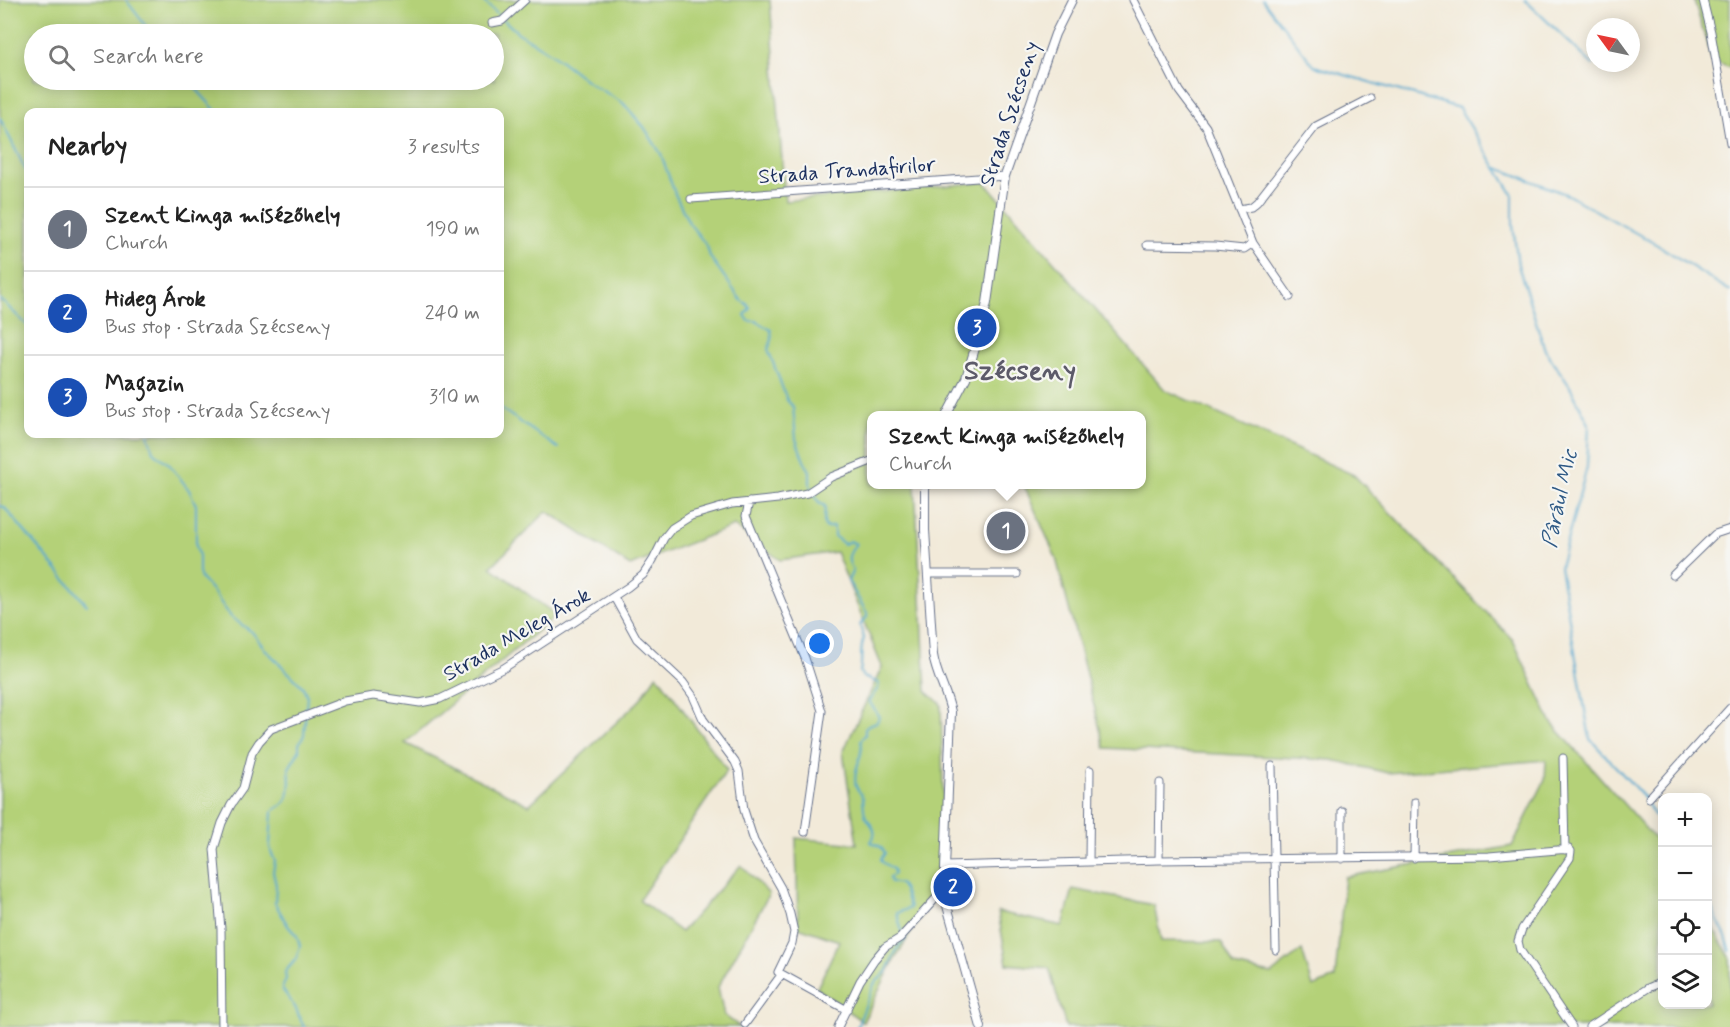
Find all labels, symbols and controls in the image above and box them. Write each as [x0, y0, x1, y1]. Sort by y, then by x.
north arrow [1586, 18, 1640, 72]
search box [24, 24, 504, 90]
street label: Strada Szécseny [973, 38, 1047, 190]
icon: search [45, 41, 78, 74]
text: Search here [93, 43, 204, 71]
text: Nearby [48, 130, 127, 164]
text: 3 results [408, 134, 480, 161]
street label: Strada Trandafirilor [757, 151, 937, 191]
text: Szent Kinga misézőhely [105, 202, 340, 230]
text: 1 [63, 216, 72, 243]
text: 190 m [426, 216, 480, 243]
text: Church [105, 230, 168, 257]
text: Hideg Árok [105, 286, 206, 314]
text: 2 [63, 300, 72, 327]
text: 240 m [425, 300, 480, 327]
pin: 3 [958, 306, 996, 350]
text: Bus stop · Strada Szécseny [105, 314, 330, 341]
district label: Szécseny [964, 354, 1076, 389]
text: Magazin [105, 370, 184, 398]
text: 3 [63, 384, 72, 411]
text: 310 m [429, 384, 480, 411]
text: Bus stop · Strada Szécseny [105, 398, 330, 425]
popup [867, 411, 1146, 489]
text: Szent Kinga misézőhely [889, 423, 1124, 451]
water label: Pârâul Mic [1536, 445, 1585, 550]
text: Church [889, 451, 952, 478]
pin: 1 [986, 508, 1026, 554]
street label: Strada Meleg Árok [438, 581, 596, 689]
your location [805, 629, 834, 658]
map controls [1658, 793, 1712, 1009]
button: + [1658, 793, 1712, 847]
button: − [1658, 847, 1712, 901]
pin: 2 [934, 864, 972, 910]
button: locate [1658, 901, 1712, 955]
button: layers [1658, 955, 1712, 1009]

